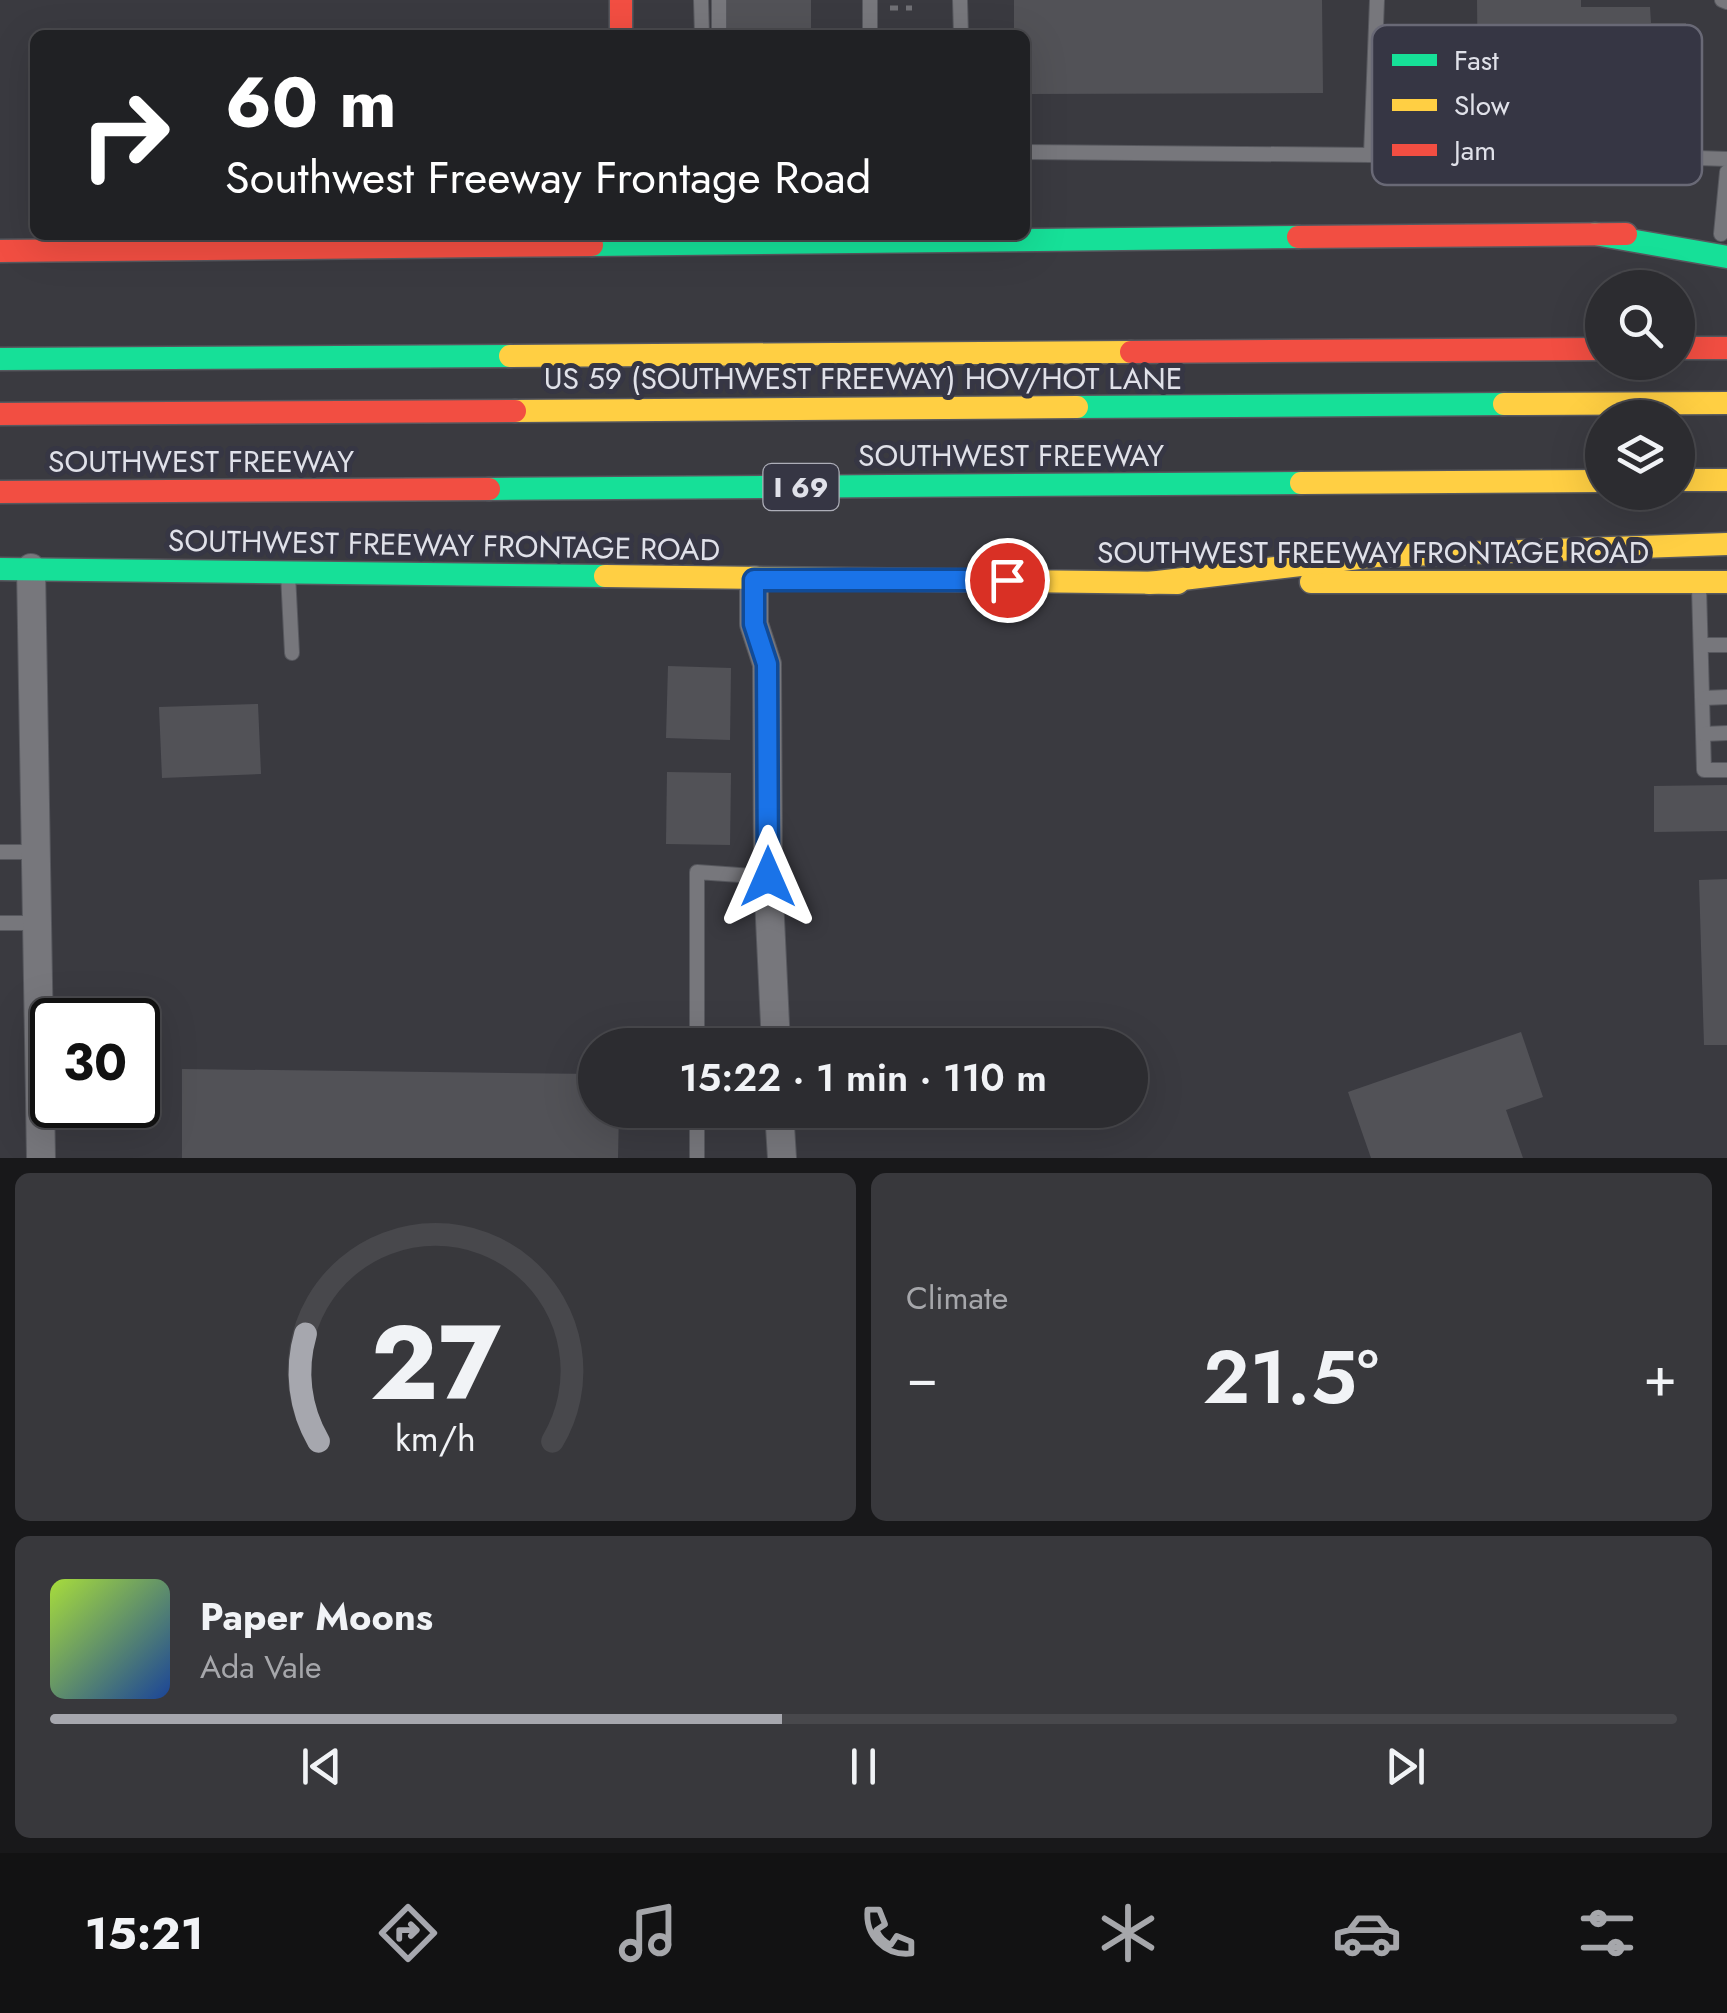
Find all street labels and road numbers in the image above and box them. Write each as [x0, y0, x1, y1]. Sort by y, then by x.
street label: US 59 (SOUTHWEST FREEWAY) HOV/HOT LANE [544, 357, 1182, 400]
street label: SOUTHWEST FREEWAY [858, 434, 1164, 477]
street label: SOUTHWEST FREEWAY [48, 440, 354, 483]
road number: I 69 [764, 464, 838, 510]
street label: SOUTHWEST FREEWAY FRONTAGE ROAD [168, 519, 720, 571]
street label: SOUTHWEST FREEWAY FRONTAGE ROAD [1097, 531, 1649, 574]

